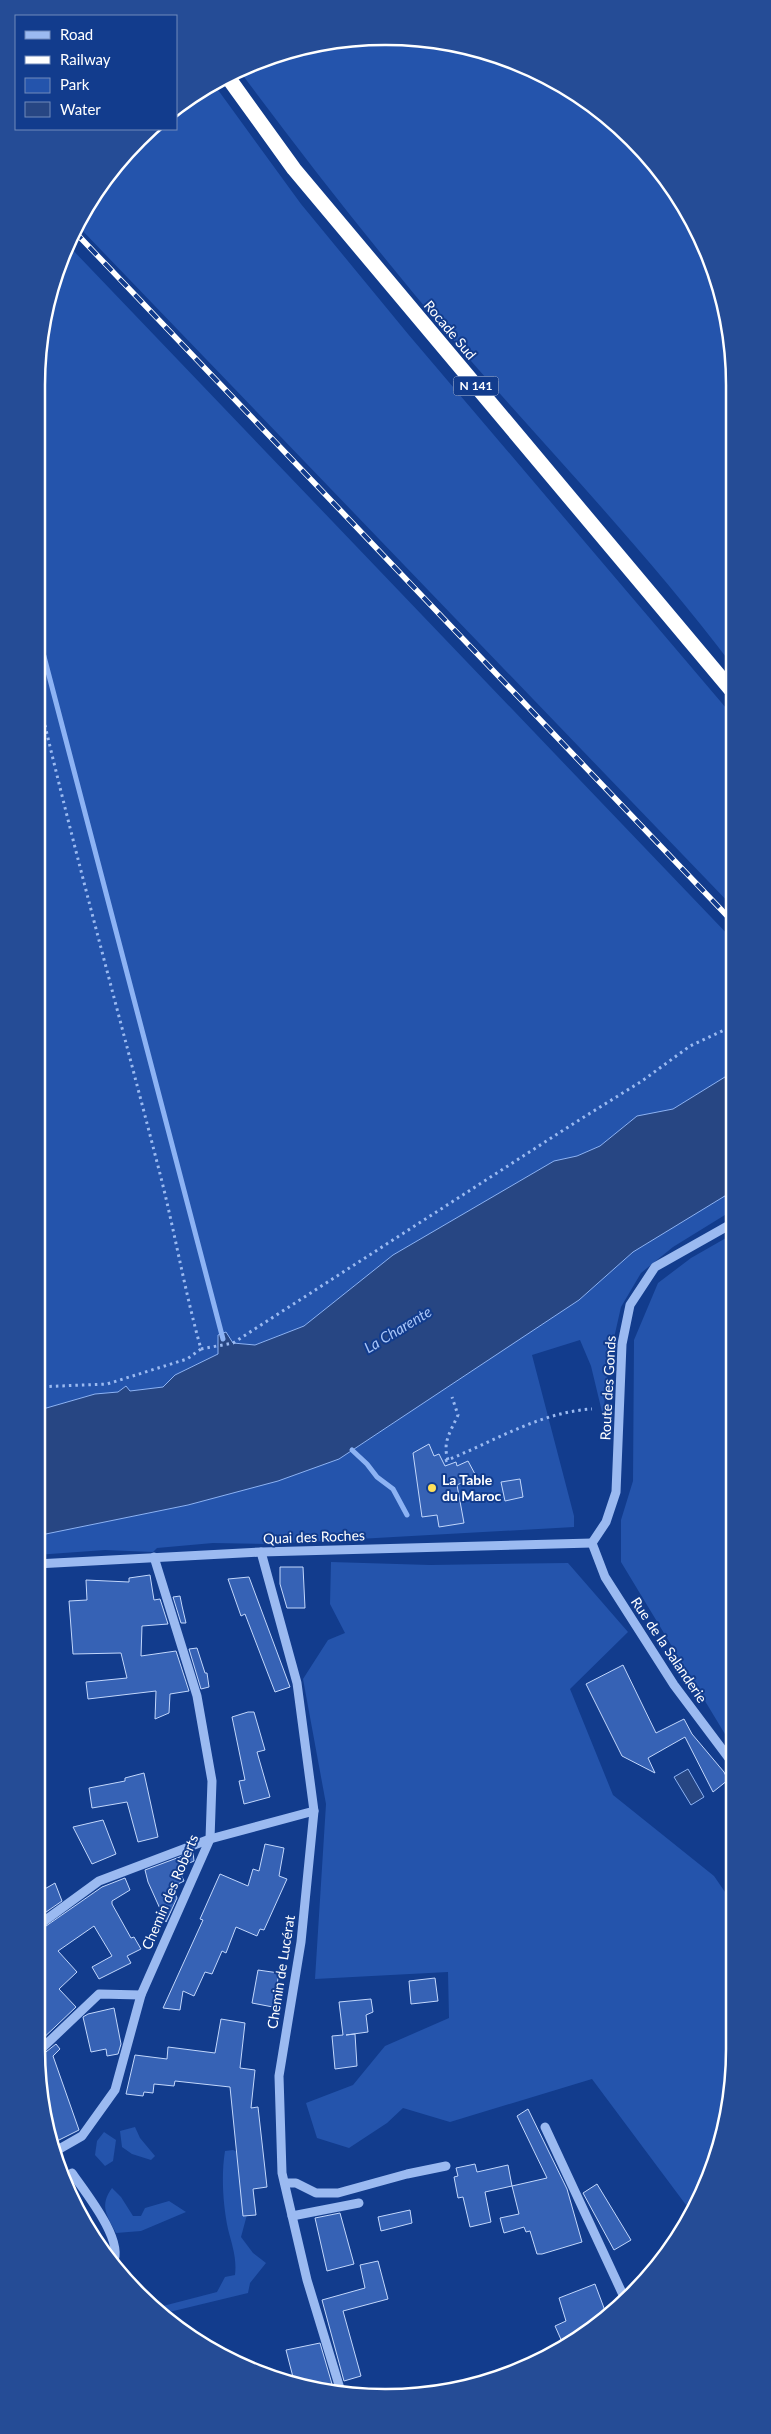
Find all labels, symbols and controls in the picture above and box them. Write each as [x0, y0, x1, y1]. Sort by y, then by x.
legend [15, 15, 178, 130]
text: Road [60, 25, 93, 43]
text: Railway [60, 50, 111, 68]
text: Park [60, 75, 90, 93]
text: Water [60, 100, 101, 118]
street label: Rocade Sud [421, 297, 480, 363]
road number: N 141 [454, 376, 498, 396]
water label: La Charente [361, 1302, 434, 1356]
street label: Route des Gonds [596, 1335, 619, 1441]
place label: La Table du Maroc [442, 1471, 501, 1504]
marker: La Table du Maroc [426, 1482, 438, 1494]
street label: Quai des Roches [263, 1526, 365, 1547]
street label: Rue de la Salanderie [628, 1594, 711, 1706]
street label: Chemin des Roberts [138, 1832, 201, 1952]
street label: Chemin de Lucérat [263, 1914, 298, 2030]

